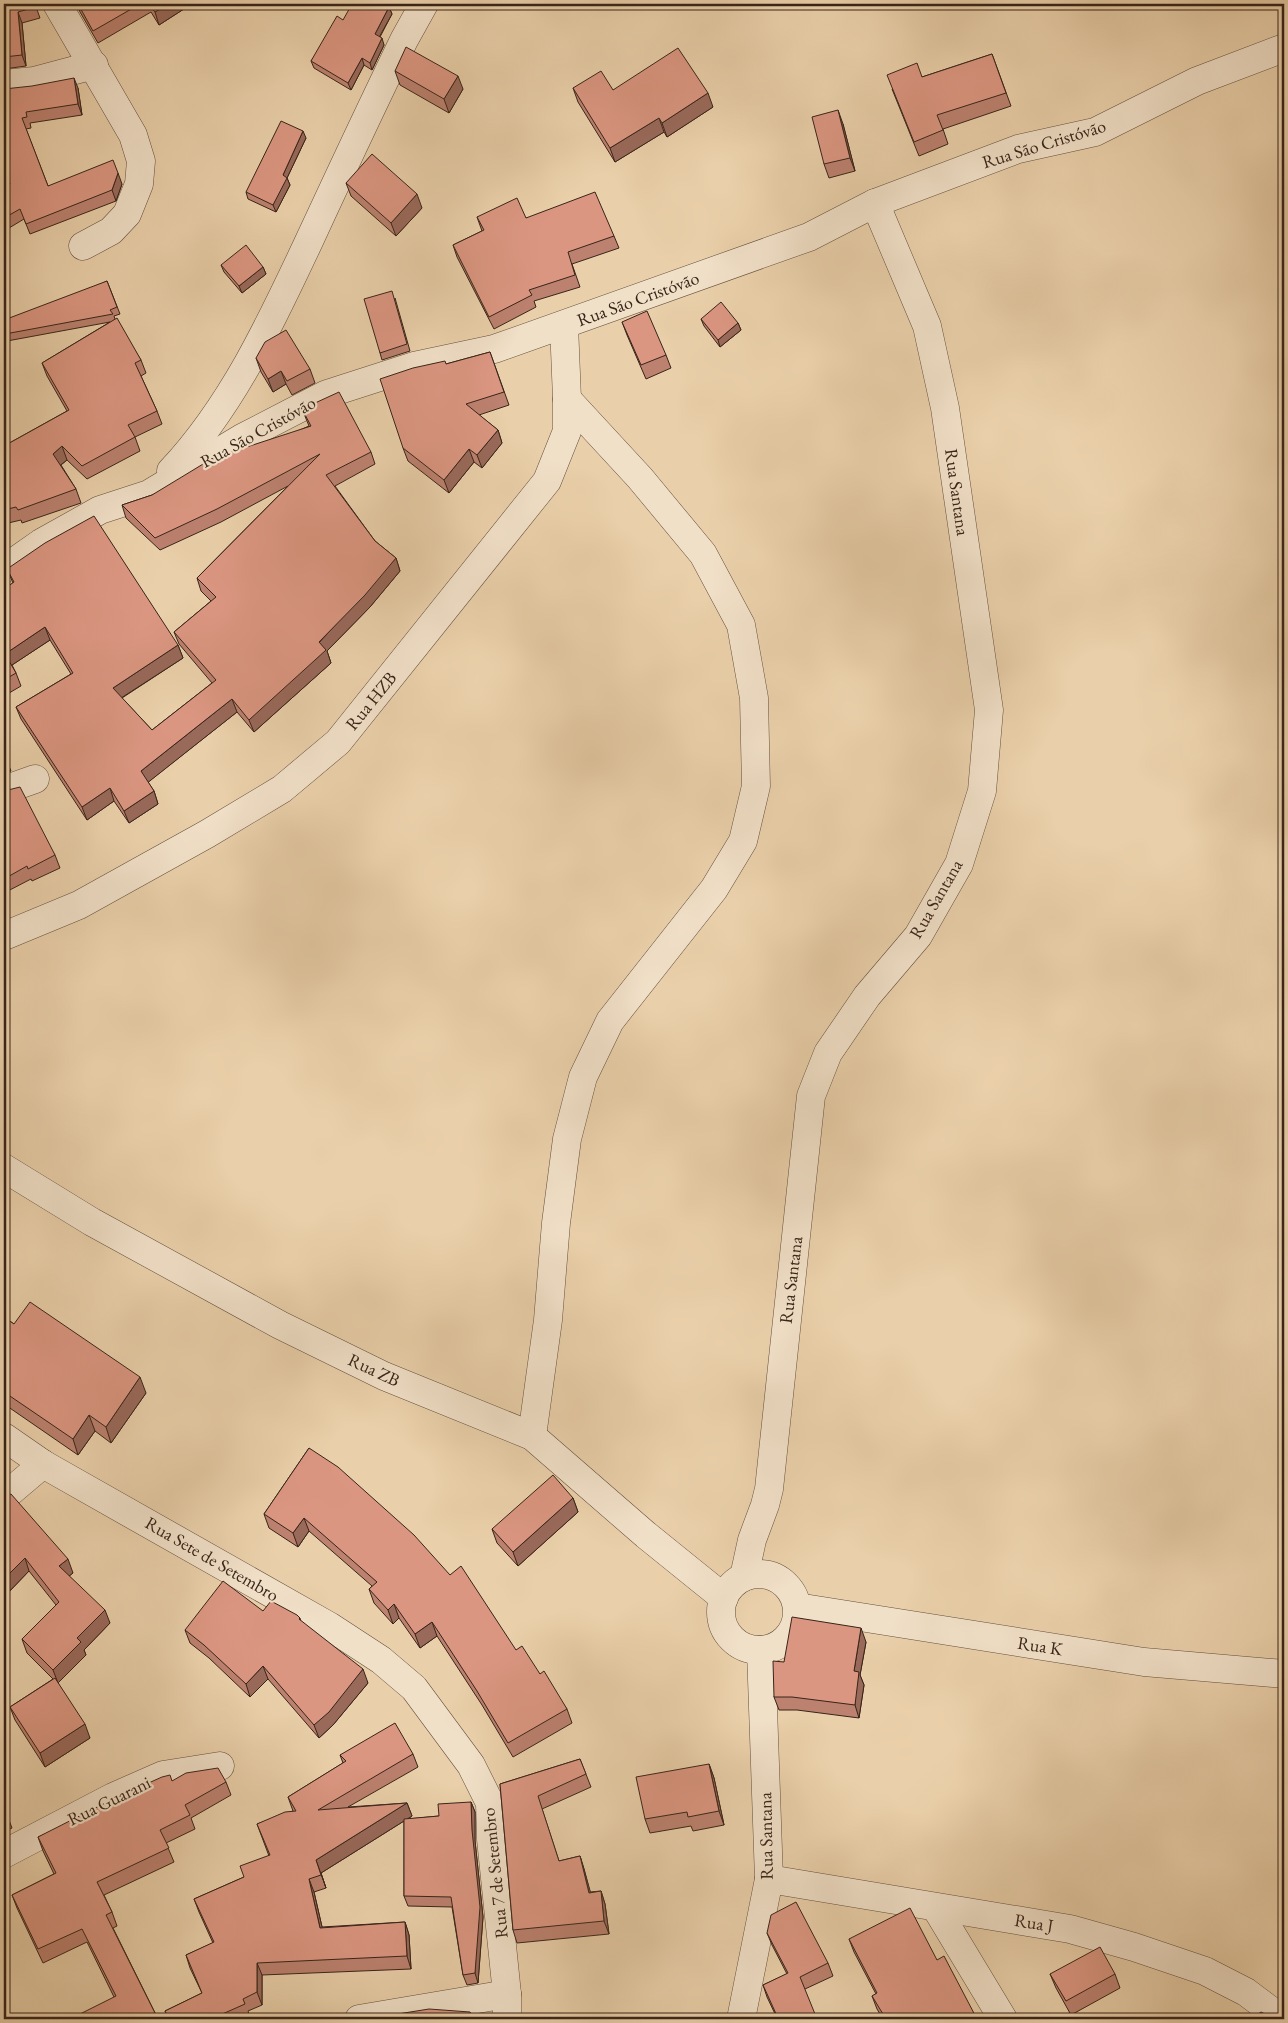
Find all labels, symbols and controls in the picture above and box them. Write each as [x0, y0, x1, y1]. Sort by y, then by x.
street label: Rua São Cristóvão [979, 114, 1109, 173]
street label: Rua São Cristóvão [574, 266, 702, 331]
street label: Rua São Cristóvão [196, 390, 319, 473]
street label: Rua Santana [940, 447, 975, 538]
street label: Rua HZB [340, 667, 401, 735]
street label: Rua Santana [904, 854, 968, 942]
street label: Rua Santana [774, 1234, 807, 1325]
street label: Rua ZB [345, 1348, 404, 1391]
street label: Rua Sete de Setembro [141, 1511, 283, 1606]
street label: Rua K [1016, 1631, 1065, 1661]
street label: Rua Guarani [63, 1770, 155, 1831]
street label: Rua Santana [753, 1791, 778, 1880]
street label: Rua 7 de Setembro [476, 1806, 513, 1940]
street label: Rua J [1013, 1908, 1055, 1937]

